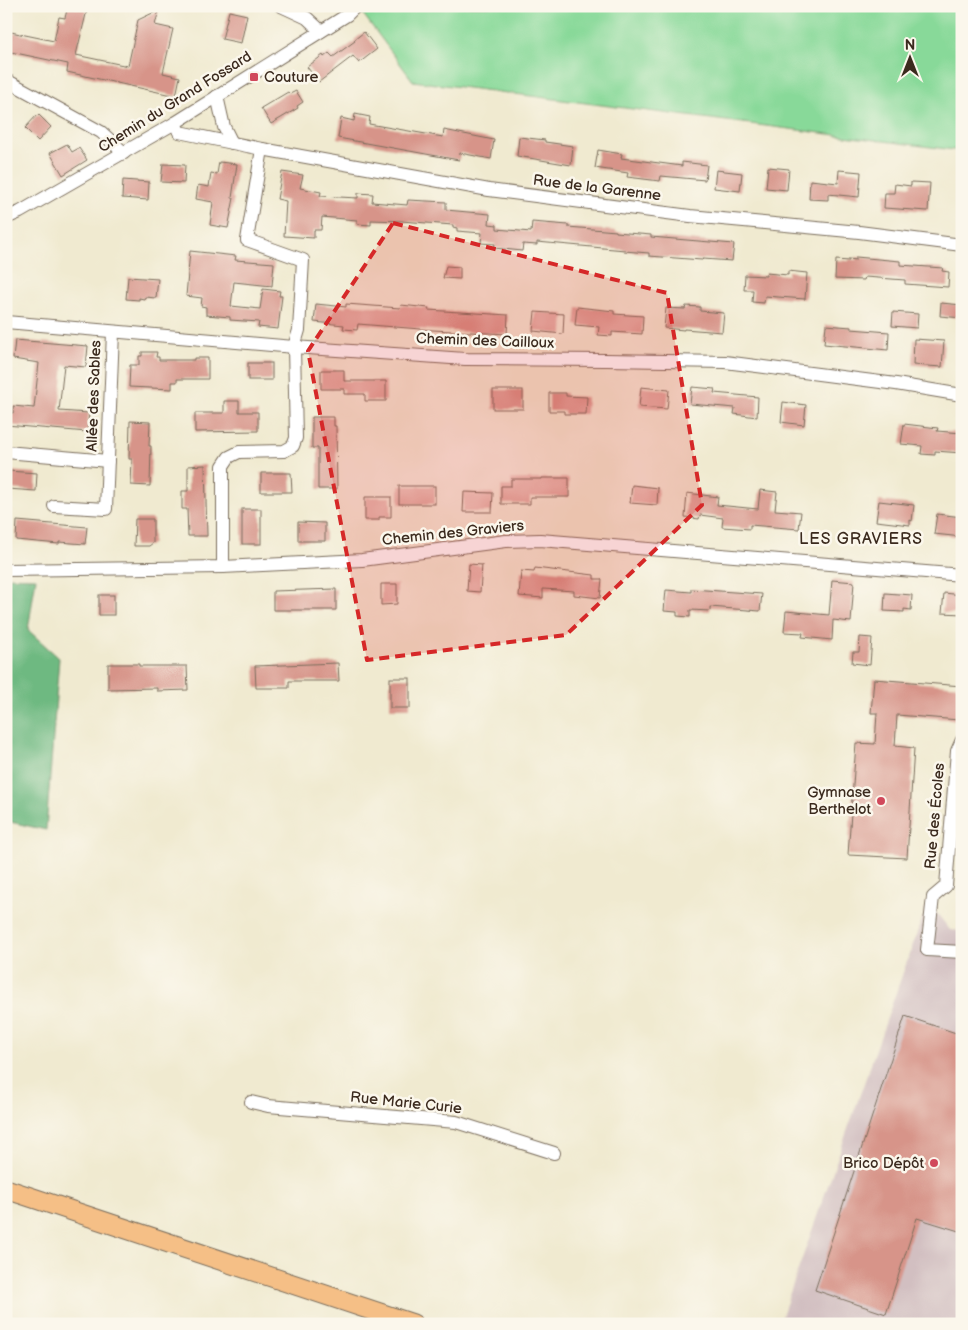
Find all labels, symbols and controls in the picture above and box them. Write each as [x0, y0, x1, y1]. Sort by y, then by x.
north arrow [886, 32, 936, 82]
text: N [905, 37, 915, 54]
street label: Chemin du Grand Fossard [95, 47, 255, 157]
place label: Couture [264, 68, 318, 87]
marker: Couture [248, 71, 260, 83]
street label: Rue de la Garenne [532, 171, 662, 205]
street label: Chemin des Cailloux [416, 329, 554, 353]
street label: Allée des Sables [83, 339, 105, 452]
street label: Chemin des Graviers [381, 516, 525, 550]
district label: LES GRAVIERS [799, 530, 923, 549]
street label: Rue des Écoles [921, 762, 949, 870]
place label: Gymnase Berthelot [807, 783, 871, 819]
marker: Gymnase Berthelot [875, 795, 887, 807]
street label: Rue Marie Curie [349, 1088, 463, 1118]
place label: Brico Dépôt [843, 1154, 924, 1173]
marker: Brico Dépôt [928, 1157, 940, 1169]

